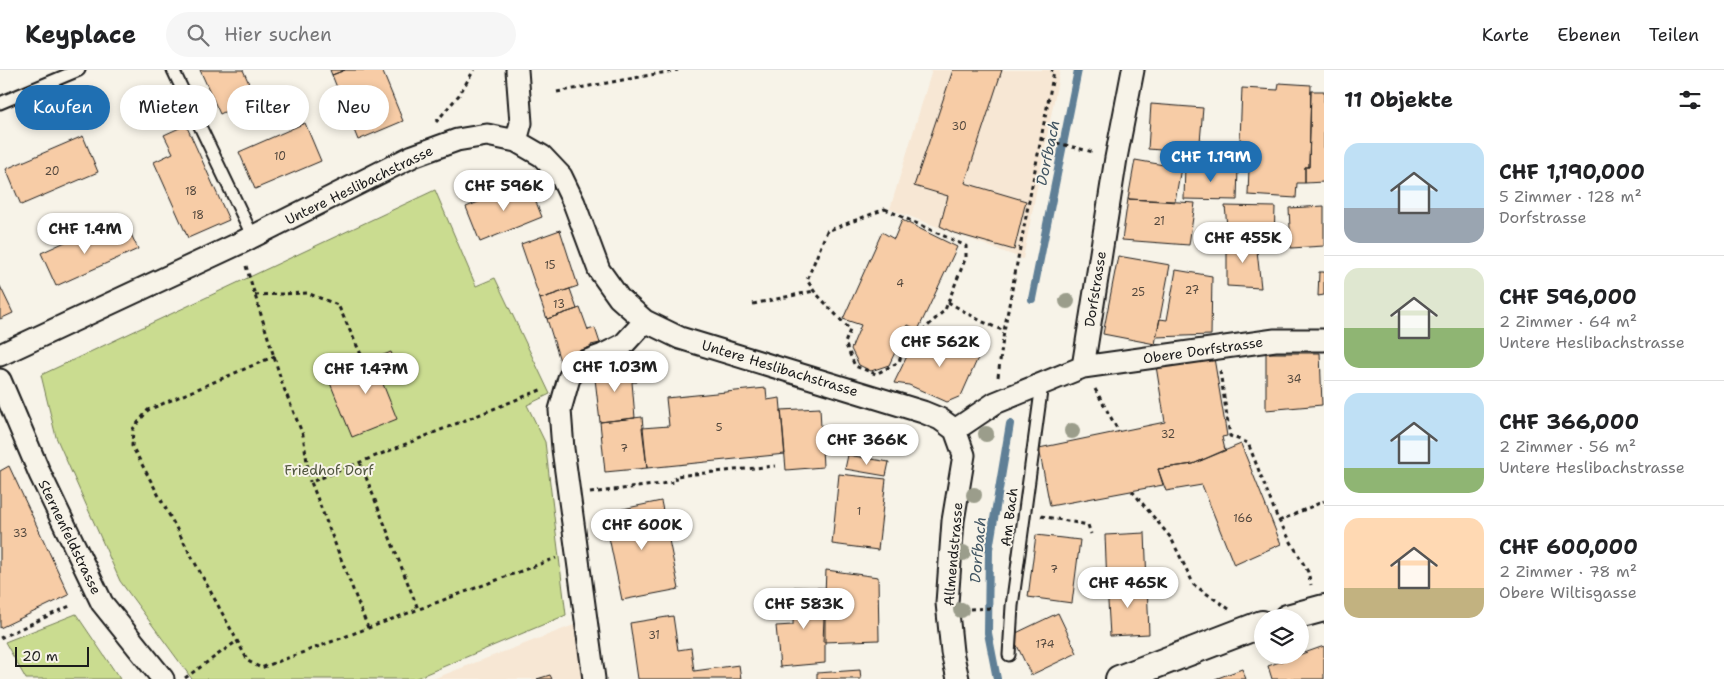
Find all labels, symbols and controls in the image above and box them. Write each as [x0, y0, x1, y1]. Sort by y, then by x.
search box [166, 12, 516, 57]
text: Keyplace [25, 19, 136, 51]
icon: search [184, 21, 212, 49]
text: Hier suchen [224, 22, 332, 47]
text: Karte [1482, 23, 1529, 47]
text: Ebenen [1557, 23, 1621, 47]
text: Teilen [1649, 23, 1699, 47]
chip: Kaufen [15, 85, 110, 130]
chip: Mieten [120, 85, 217, 130]
chip: Filter [227, 85, 309, 130]
chip: Neu [319, 85, 389, 130]
text: 11 Objekte [1344, 86, 1453, 114]
icon: filters [1676, 86, 1704, 114]
house number: 30 [951, 119, 967, 134]
water label: Dorfbach [1031, 119, 1065, 187]
pin: CHF 1.19M [1154, 140, 1268, 183]
street label: Untere Heslibachstrasse [282, 141, 436, 229]
text: CHF 1.19M [1171, 146, 1251, 167]
house number: 10 [274, 149, 286, 164]
text: CHF 1,190,000 [1499, 158, 1645, 186]
icon: home [1384, 163, 1444, 223]
house number: 20 [44, 164, 60, 179]
pin: CHF 596K [452, 170, 556, 212]
text: CHF 596K [465, 175, 543, 196]
house number: 18 [185, 184, 197, 199]
text: 5 Zimmer · 128 m² [1499, 186, 1642, 207]
text: Dorfstrasse [1499, 207, 1587, 228]
house number: 18 [192, 208, 204, 223]
pin: CHF 1.4M [33, 212, 137, 255]
house number: 21 [1153, 214, 1165, 229]
text: CHF 1.4M [48, 218, 122, 239]
pin: CHF 455K [1191, 222, 1295, 264]
text: CHF 455K [1204, 227, 1282, 248]
street label: Dorfstrasse [1080, 250, 1110, 328]
house number: 15 [544, 258, 556, 273]
house number: 4 [896, 276, 904, 291]
house number: 27 [1185, 283, 1200, 298]
text: CHF 596,000 [1499, 283, 1637, 311]
house number: 25 [1131, 285, 1145, 300]
icon: home [1384, 288, 1444, 348]
house number: 13 [553, 297, 565, 312]
text: 2 Zimmer · 64 m² [1499, 311, 1637, 332]
pin: CHF 562K [888, 326, 992, 368]
text: CHF 562K [901, 331, 979, 352]
text: Untere Heslibachstrasse [1499, 332, 1685, 353]
street label: Obere Dorfstrasse [1142, 333, 1264, 367]
street label: Untere Heslibachstrasse [700, 336, 860, 400]
pin: CHF 1.03M [558, 350, 672, 393]
pin: CHF 1.47M [309, 352, 423, 395]
text: CHF 1.03M [572, 356, 658, 377]
text: CHF 1.47M [324, 358, 408, 379]
house number: 34 [1287, 372, 1302, 387]
text: CHF 366,000 [1499, 408, 1639, 436]
icon: home [1384, 413, 1444, 473]
house number: 5 [716, 420, 723, 435]
pin: CHF 366K [815, 424, 919, 466]
house number: 32 [1161, 427, 1175, 442]
text: CHF 366K [827, 429, 907, 450]
text: 2 Zimmer · 56 m² [1499, 436, 1636, 457]
house number: 7 [620, 441, 628, 456]
text: Untere Heslibachstrasse [1499, 457, 1685, 478]
park label: Friedhof Dorf [284, 461, 375, 479]
street label: Sternenfeldstrasse [34, 477, 106, 597]
street label: Am Bach [996, 487, 1022, 547]
street label: Allmendstrasse [940, 501, 967, 607]
house number: 1 [857, 504, 861, 519]
pin: CHF 600K [590, 508, 694, 551]
house number: 166 [1233, 511, 1253, 526]
text: CHF 600K [602, 514, 682, 535]
water label: Dorfbach [965, 516, 991, 584]
house number: 33 [13, 526, 27, 541]
text: CHF 600,000 [1499, 533, 1638, 561]
icon: home [1384, 538, 1444, 598]
text: 2 Zimmer · 78 m² [1499, 561, 1637, 582]
house number: 7 [1050, 562, 1058, 577]
pin: CHF 465K [1076, 566, 1180, 609]
text: CHF 465K [1089, 572, 1168, 593]
text: Obere Wiltisgasse [1499, 582, 1637, 603]
pin: CHF 583K [752, 588, 856, 630]
text: CHF 583K [765, 593, 843, 614]
map controls [1254, 609, 1309, 664]
button: layers [1254, 609, 1309, 664]
house number: 31 [648, 628, 660, 643]
house number: 174 [1036, 637, 1055, 652]
scale bar [15, 644, 89, 667]
text: 20 m [22, 647, 58, 665]

